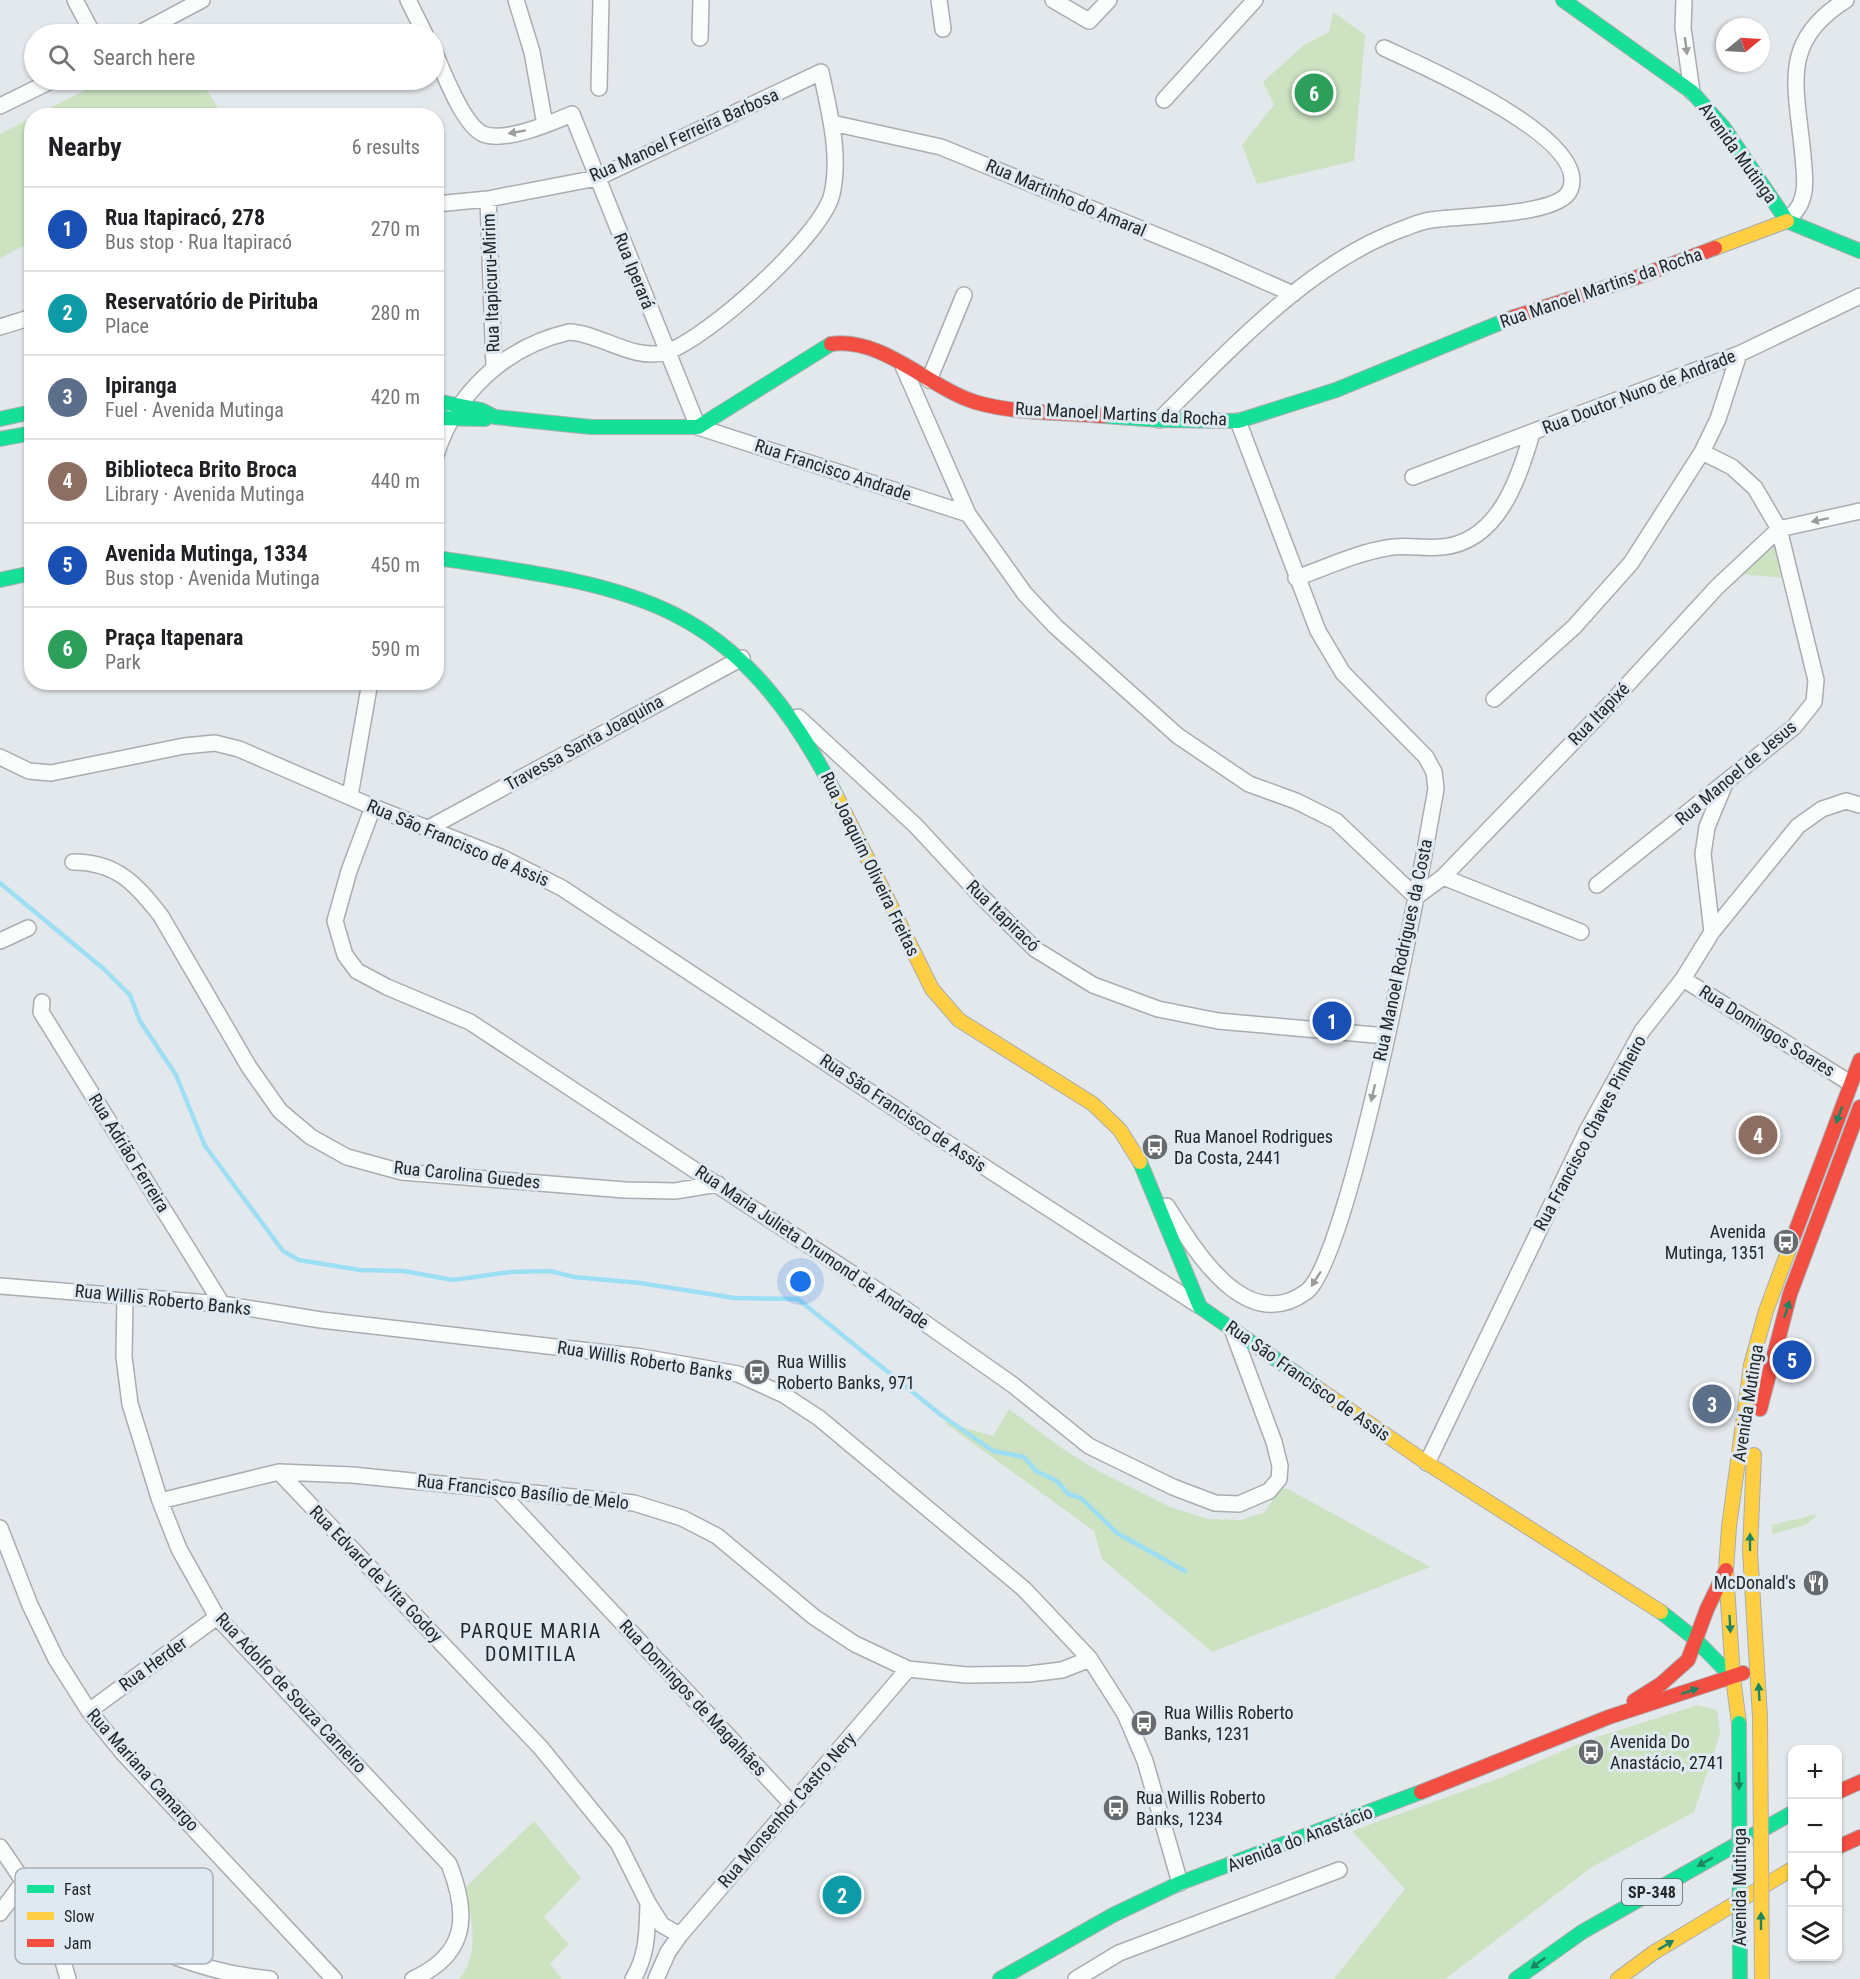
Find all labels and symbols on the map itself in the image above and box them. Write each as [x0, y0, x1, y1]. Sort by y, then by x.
north arrow [1716, 18, 1770, 72]
one-way arrow [1681, 37, 1690, 56]
pin: 6 [1294, 70, 1334, 116]
street label: Rua Manoel Ferreira Barbosa [586, 83, 781, 186]
street label: Avenida Mutinga [1695, 99, 1782, 207]
one-way arrow [507, 128, 526, 137]
street label: Rua Martinho do Amaral [983, 154, 1149, 241]
street label: Rua Itapicuru-Mirim [478, 213, 503, 353]
street label: Rua Iperará [610, 230, 659, 312]
street label: Rua Manoel Martins da Rocha [1497, 243, 1705, 332]
street label: Rua Doutor Nuno de Andrade [1539, 345, 1738, 438]
street label: Rua Manoel Martins da Rocha [1014, 397, 1228, 430]
street label: Rua Francisco Andrade [752, 434, 914, 505]
one-way arrow [1810, 516, 1829, 525]
street label: Rua Itapixé [1564, 678, 1634, 749]
street label: Travessa Santa Joaquina [501, 690, 667, 795]
street label: Rua Manoel de Jesus [1671, 716, 1800, 829]
street label: Rua Joaquim Oliveira Freitas [817, 768, 924, 959]
street label: Rua São Francisco de Assis [364, 795, 552, 890]
street label: Rua Manoel Rodrigues da Costa [1369, 837, 1436, 1063]
street label: Rua Itapiracó [962, 876, 1044, 956]
street label: Rua Domingos Soares [1696, 980, 1839, 1081]
pin: 1 [1312, 998, 1352, 1044]
street label: Rua Francisco Chaves Pinheiro [1529, 1031, 1650, 1234]
street label: Rua São Francisco de Assis [816, 1049, 990, 1176]
one-way arrow [1367, 1084, 1377, 1102]
street label: Rua Adrião Ferreira [85, 1090, 174, 1216]
one-way arrow [1833, 1106, 1843, 1124]
pin: 4 [1738, 1112, 1778, 1158]
place label: Rua Manoel Rodrigues Da Costa, 2441 [1174, 1126, 1333, 1168]
bus stop icon: Rua Manoel Rodrigues Da Costa, 2441 [1140, 1132, 1170, 1162]
street label: Rua Carolina Guedes [393, 1156, 541, 1193]
street label: Rua Maria Julieta Drumond de Andrade [691, 1160, 933, 1333]
place label: Avenida Mutinga, 1351 [1665, 1221, 1766, 1263]
bus stop icon: Avenida Mutinga, 1351 [1771, 1227, 1801, 1257]
your location [786, 1267, 815, 1296]
one-way arrow [1311, 1271, 1322, 1287]
street label: Rua Willis Roberto Banks [74, 1280, 252, 1319]
one-way arrow [1782, 1300, 1792, 1318]
street label: Rua São Francisco de Assis [1222, 1316, 1395, 1445]
street label: Rua Willis Roberto Banks [556, 1336, 734, 1385]
pin: 5 [1772, 1338, 1812, 1382]
street label: Avenida Mutinga [1728, 1343, 1767, 1463]
place label: Rua Willis Roberto Banks, 971 [777, 1351, 915, 1393]
bus stop icon: Rua Willis Roberto Banks, 971 [742, 1357, 772, 1387]
pin: 3 [1692, 1382, 1732, 1426]
street label: Rua Francisco Basílio de Melo [416, 1470, 630, 1513]
street label: Rua Edvard de Vita Godoy [306, 1501, 448, 1647]
one-way arrow [1746, 1532, 1755, 1551]
restaurant icon: McDonald's [1801, 1568, 1831, 1598]
place label: McDonald's [1714, 1572, 1796, 1593]
street label: Rua Adolfo de Souza Carneiro [212, 1608, 371, 1777]
street label: Rua Domingos de Magalhães [615, 1615, 771, 1780]
one-way arrow [1725, 1615, 1734, 1634]
district label: PARQUE MARIA DOMITILA [460, 1619, 602, 1666]
street label: Rua Herder [115, 1632, 191, 1695]
one-way arrow [1754, 1683, 1763, 1702]
one-way arrow [1681, 1686, 1699, 1696]
place label: Rua Willis Roberto Banks, 1231 [1164, 1702, 1294, 1744]
street label: Rua Mariana Camargo [83, 1704, 204, 1835]
bus stop icon: Rua Willis Roberto Banks, 1231 [1129, 1708, 1159, 1738]
street label: Rua Monsenhor Castro Nery [714, 1727, 860, 1892]
place label: Avenida Do Anastácio, 2741 [1610, 1731, 1725, 1773]
bus stop icon: Avenida Do Anastácio, 2741 [1576, 1737, 1606, 1767]
one-way arrow [1734, 1772, 1744, 1791]
place label: Rua Willis Roberto Banks, 1234 [1136, 1787, 1266, 1829]
bus stop icon: Rua Willis Roberto Banks, 1234 [1101, 1793, 1131, 1823]
street label: Avenida do Anastácio [1224, 1801, 1375, 1876]
street label: Avenida Mutinga [1729, 1828, 1750, 1946]
one-way arrow [1696, 1857, 1713, 1867]
legend [15, 1868, 213, 1964]
pin: 2 [822, 1872, 862, 1918]
road number: SP-348 [1622, 1879, 1682, 1905]
text: Fast [64, 1880, 91, 1899]
text: Slow [64, 1907, 94, 1926]
one-way arrow [1756, 1911, 1766, 1930]
text: Jam [64, 1934, 91, 1953]
one-way arrow [1658, 1940, 1675, 1950]
one-way arrow [1531, 1957, 1547, 1969]

